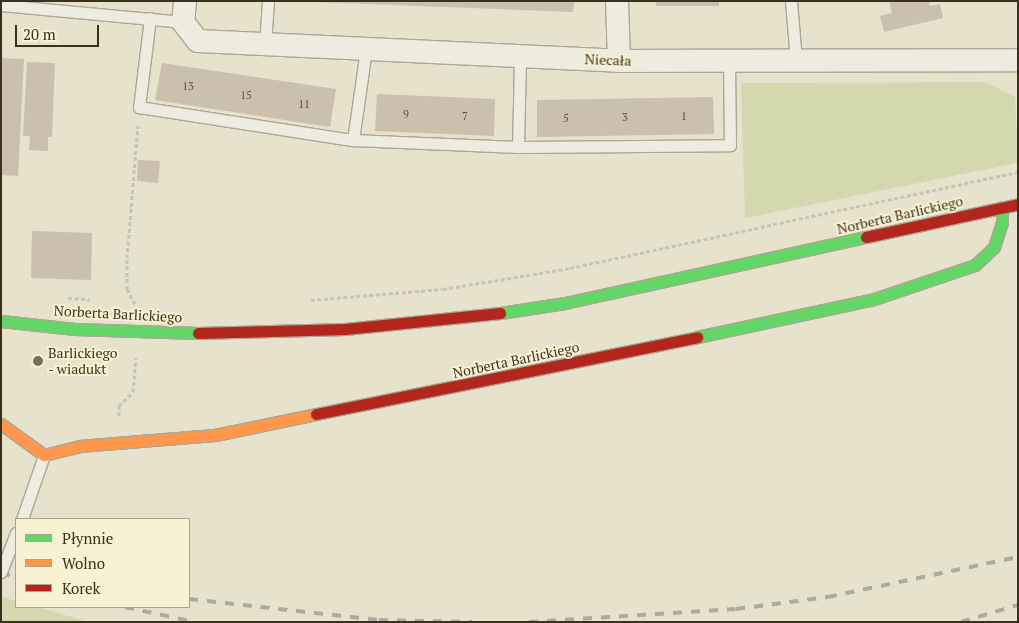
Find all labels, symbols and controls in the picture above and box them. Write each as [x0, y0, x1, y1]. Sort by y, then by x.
scale bar [18, 15, 101, 47]
text: 20 m [23, 24, 56, 44]
street label: Niecała [584, 51, 632, 69]
house number: 13 [182, 79, 194, 93]
house number: 15 [240, 88, 252, 102]
house number: 11 [298, 97, 310, 111]
house number: 9 [403, 107, 409, 121]
house number: 7 [462, 109, 468, 123]
house number: 1 [681, 109, 687, 123]
house number: 3 [622, 110, 628, 124]
house number: 5 [563, 111, 569, 125]
street label: Norberta Barlickiego [835, 192, 965, 238]
street label: Norberta Barlickiego [53, 302, 183, 326]
street label: Norberta Barlickiego [451, 338, 581, 382]
place label: Barlickiego - wiadukt [48, 345, 118, 378]
marker: Barlickiego - wiadukt [32, 355, 44, 367]
legend [15, 518, 190, 608]
text: Płynnie [62, 528, 113, 548]
text: Wolno [62, 553, 105, 573]
text: Korek [62, 578, 100, 598]

